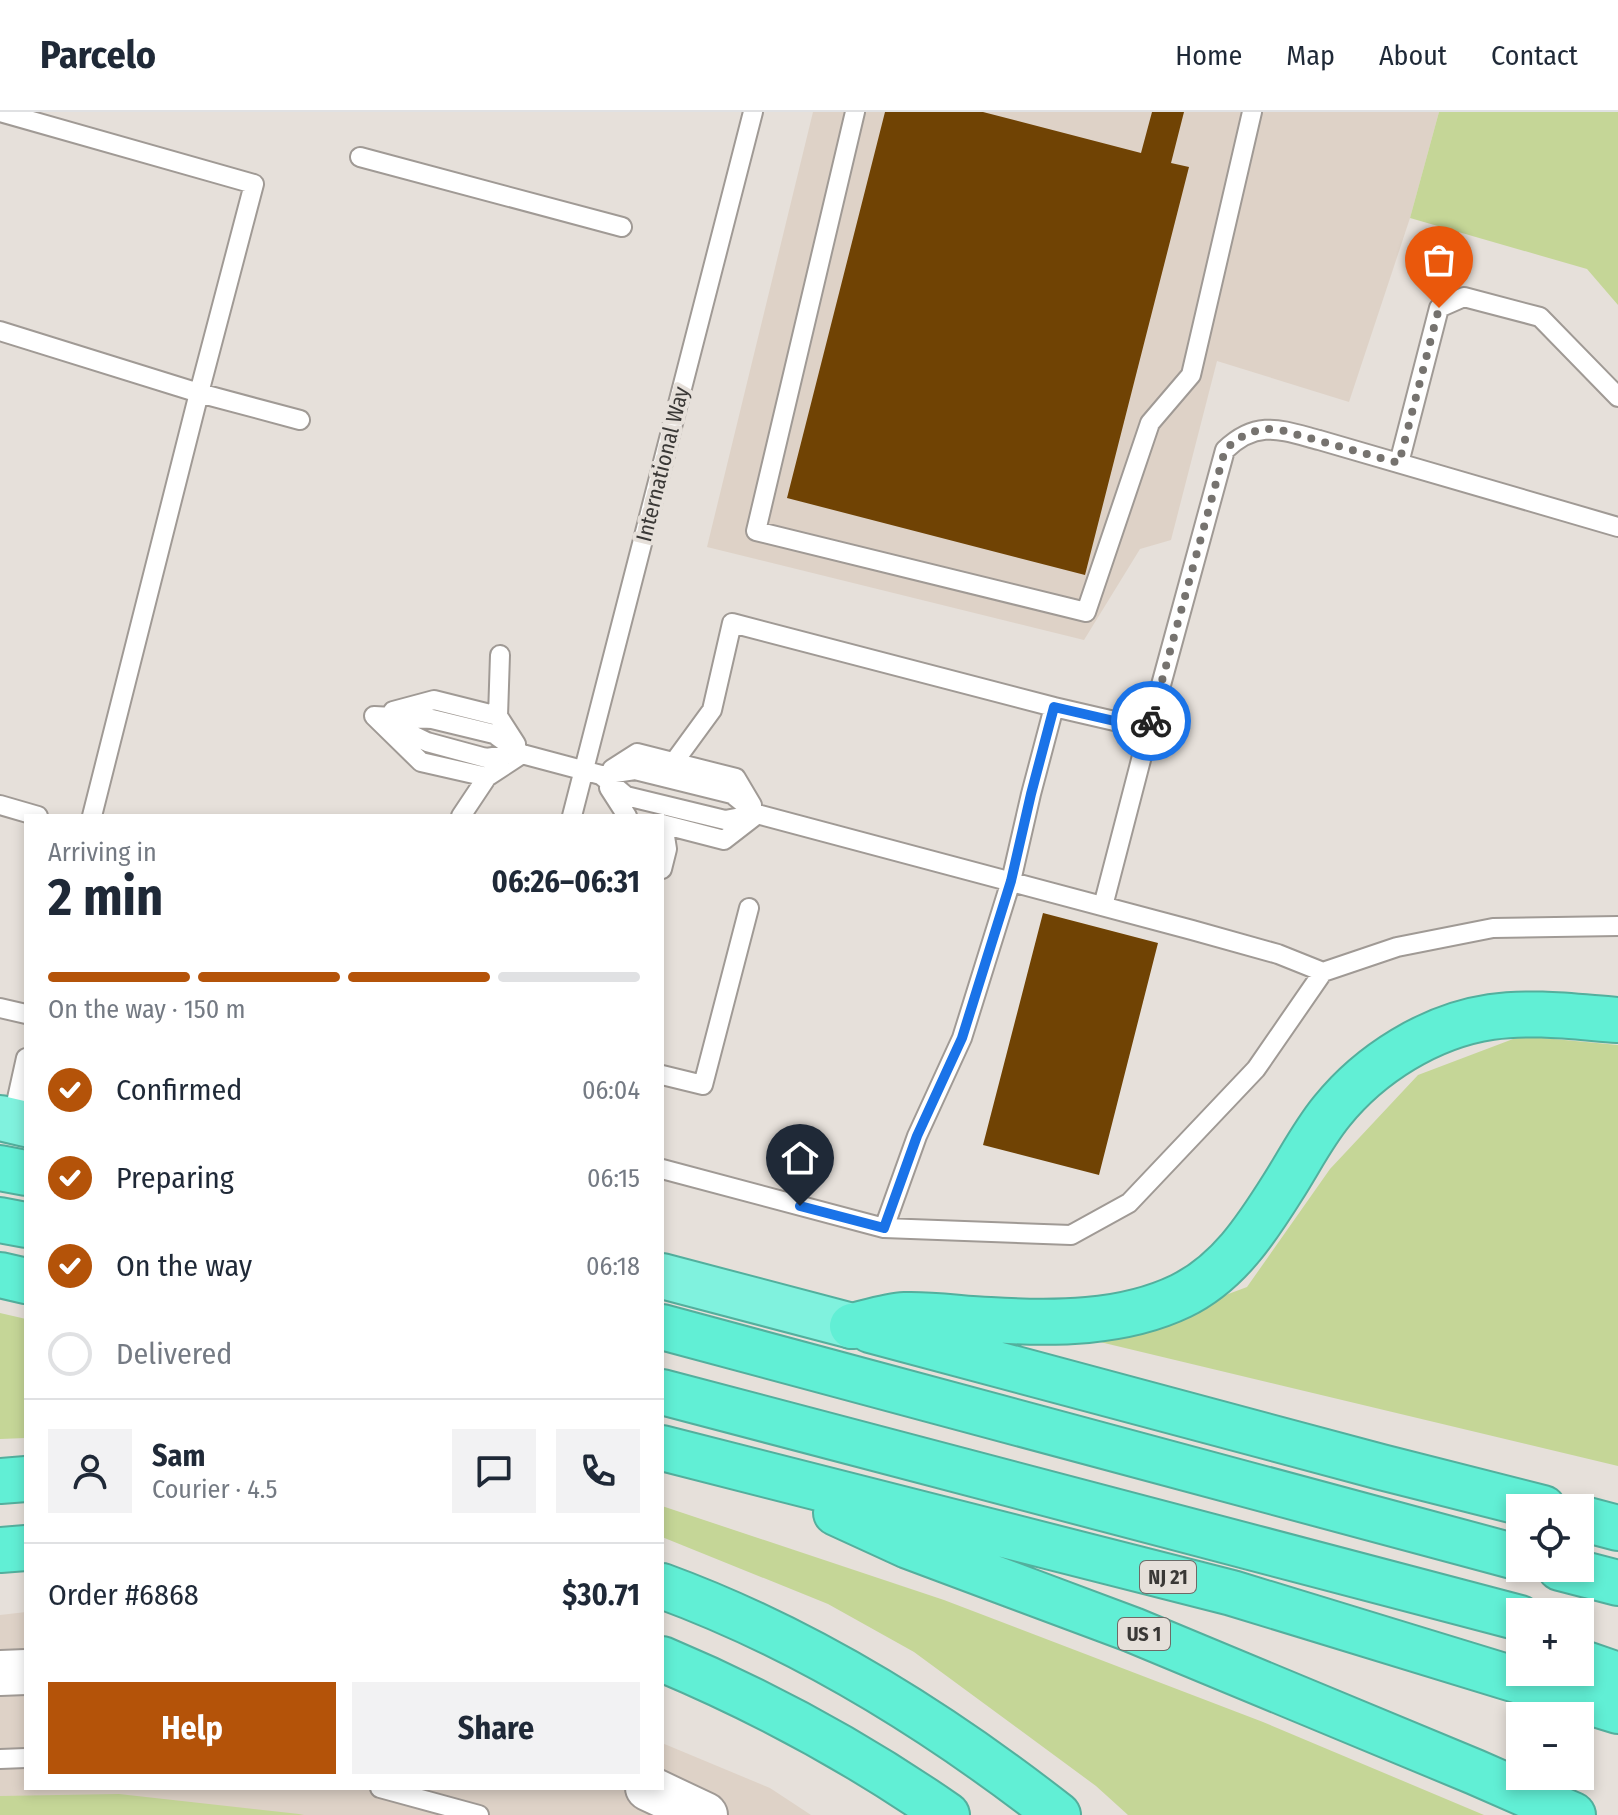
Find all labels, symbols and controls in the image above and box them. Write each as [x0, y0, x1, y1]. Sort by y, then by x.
text: Parcelo [40, 32, 156, 78]
text: Home [1175, 39, 1242, 72]
text: Map [1286, 39, 1335, 72]
text: About [1379, 39, 1447, 72]
text: Contact [1491, 39, 1578, 72]
pin [1405, 226, 1473, 308]
icon: bag [1417, 238, 1461, 282]
street label: International Way [630, 384, 695, 544]
courier [1111, 681, 1191, 761]
icon: bike [1129, 699, 1173, 743]
text: Arriving in [48, 837, 157, 868]
text: 06:26–06:31 [492, 864, 640, 900]
text: 2 min [48, 866, 163, 929]
text: On the way · 150 m [48, 994, 245, 1025]
icon: check [48, 1068, 92, 1112]
text: Confirmed [116, 1072, 242, 1108]
text: 06:04 [582, 1075, 640, 1106]
pin [766, 1124, 834, 1206]
icon: home [778, 1136, 822, 1180]
icon: check [48, 1156, 92, 1200]
text: Preparing [116, 1160, 234, 1196]
text: 06:15 [587, 1163, 640, 1194]
icon: check [48, 1244, 92, 1288]
text: On the way [116, 1248, 252, 1284]
text: 06:18 [586, 1251, 640, 1282]
text: Delivered [116, 1336, 232, 1372]
button: person [48, 1429, 132, 1513]
button: chat [452, 1429, 536, 1513]
button: phone [556, 1429, 640, 1513]
text: Sam [152, 1438, 205, 1474]
text: Courier · 4.5 [152, 1474, 278, 1505]
map controls [1506, 1494, 1594, 1790]
button: locate [1506, 1494, 1594, 1582]
road number: NJ 21 [1140, 1561, 1196, 1593]
text: Order #6868 [48, 1577, 199, 1613]
text: $30.71 [562, 1577, 640, 1613]
button: + [1506, 1598, 1594, 1686]
road number: US 1 [1118, 1618, 1170, 1650]
button: Help [48, 1682, 336, 1774]
button: Share [352, 1682, 640, 1774]
button: − [1506, 1702, 1594, 1790]

